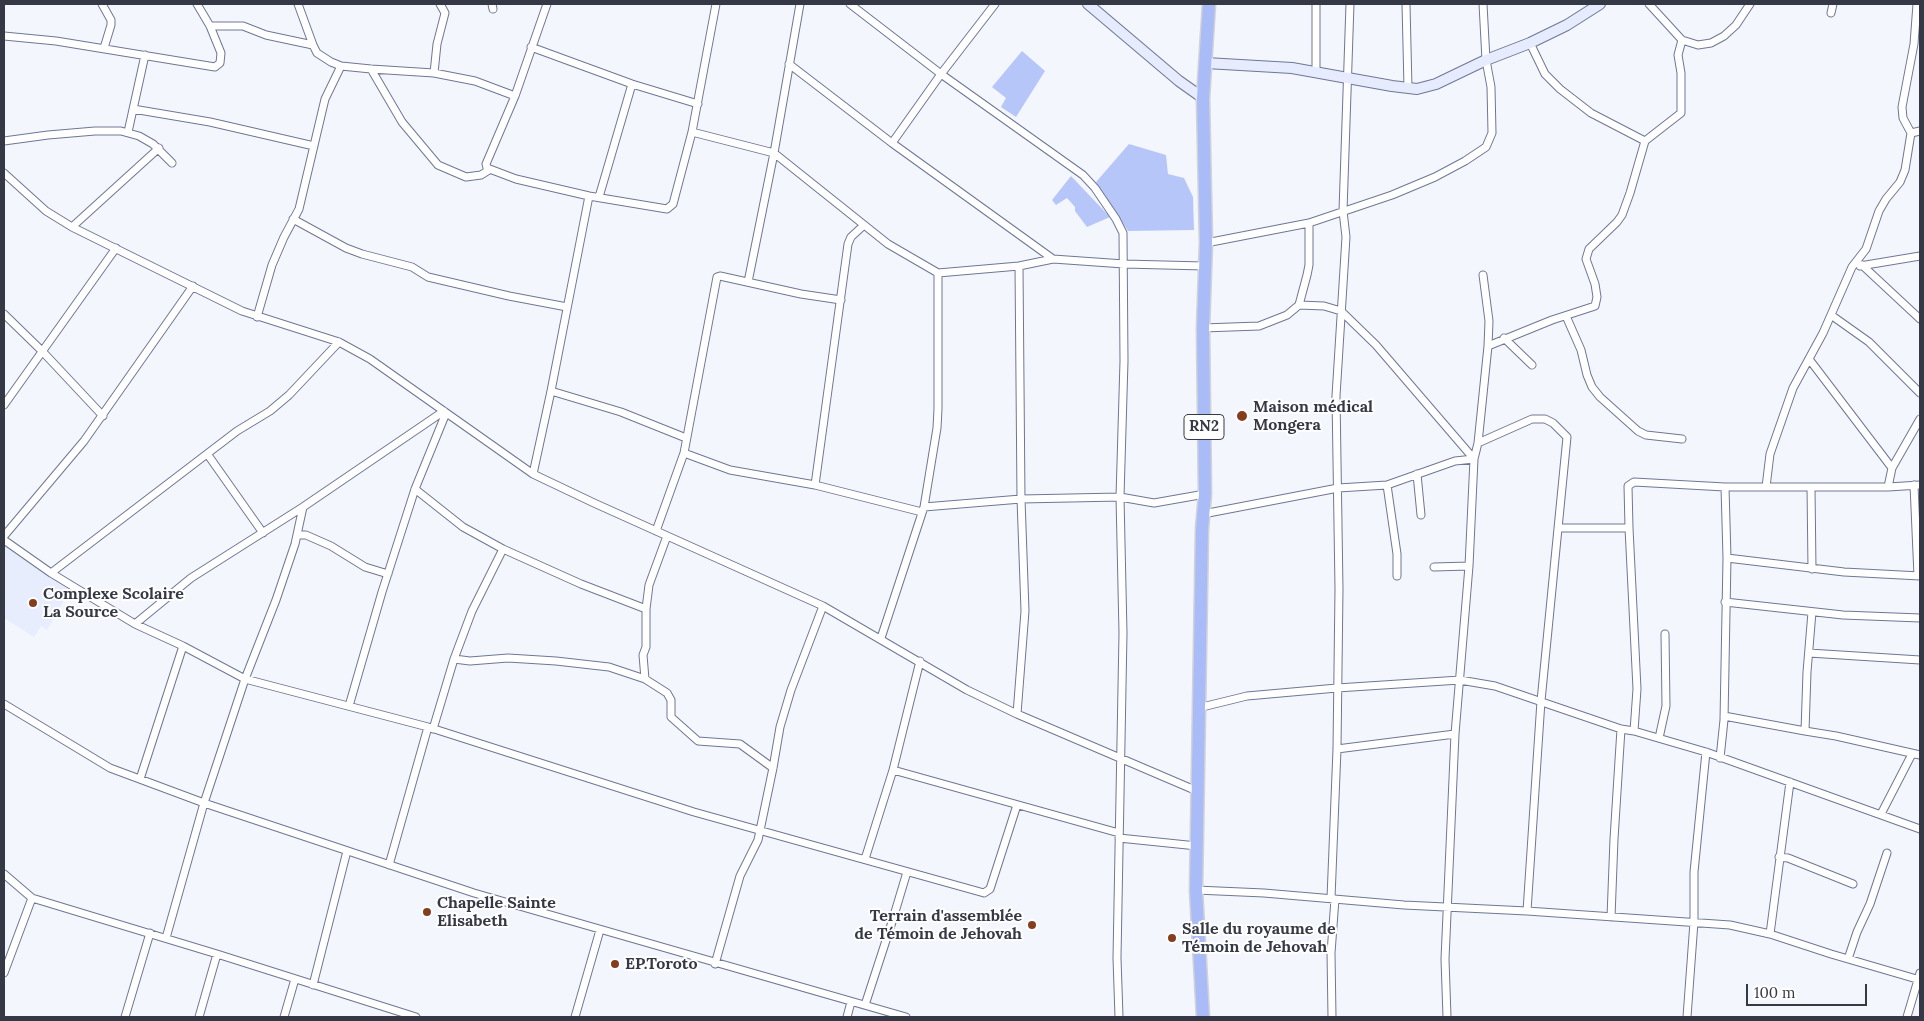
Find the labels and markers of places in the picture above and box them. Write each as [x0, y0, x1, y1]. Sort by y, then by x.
place label: Maison médical Mongera [1253, 397, 1373, 435]
marker: Maison médical Mongera [1235, 409, 1249, 423]
place label: Complexe Scolaire La Source [43, 584, 184, 622]
marker: Complexe Scolaire La Source [27, 597, 39, 609]
place label: Chapelle Sainte Elisabeth [437, 893, 556, 931]
marker: Chapelle Sainte Elisabeth [421, 906, 433, 918]
place label: Terrain d'assemblée de Témoin de Jehovah [855, 906, 1022, 944]
marker: Terrain d'assemblée de Témoin de Jehovah [1026, 919, 1038, 931]
place label: Salle du royaume de Témoin de Jehovah [1182, 919, 1336, 957]
marker: Salle du royaume de Témoin de Jehovah [1166, 932, 1178, 944]
place label: EP.Toroto [625, 954, 697, 974]
marker: EP.Toroto [609, 958, 621, 970]

